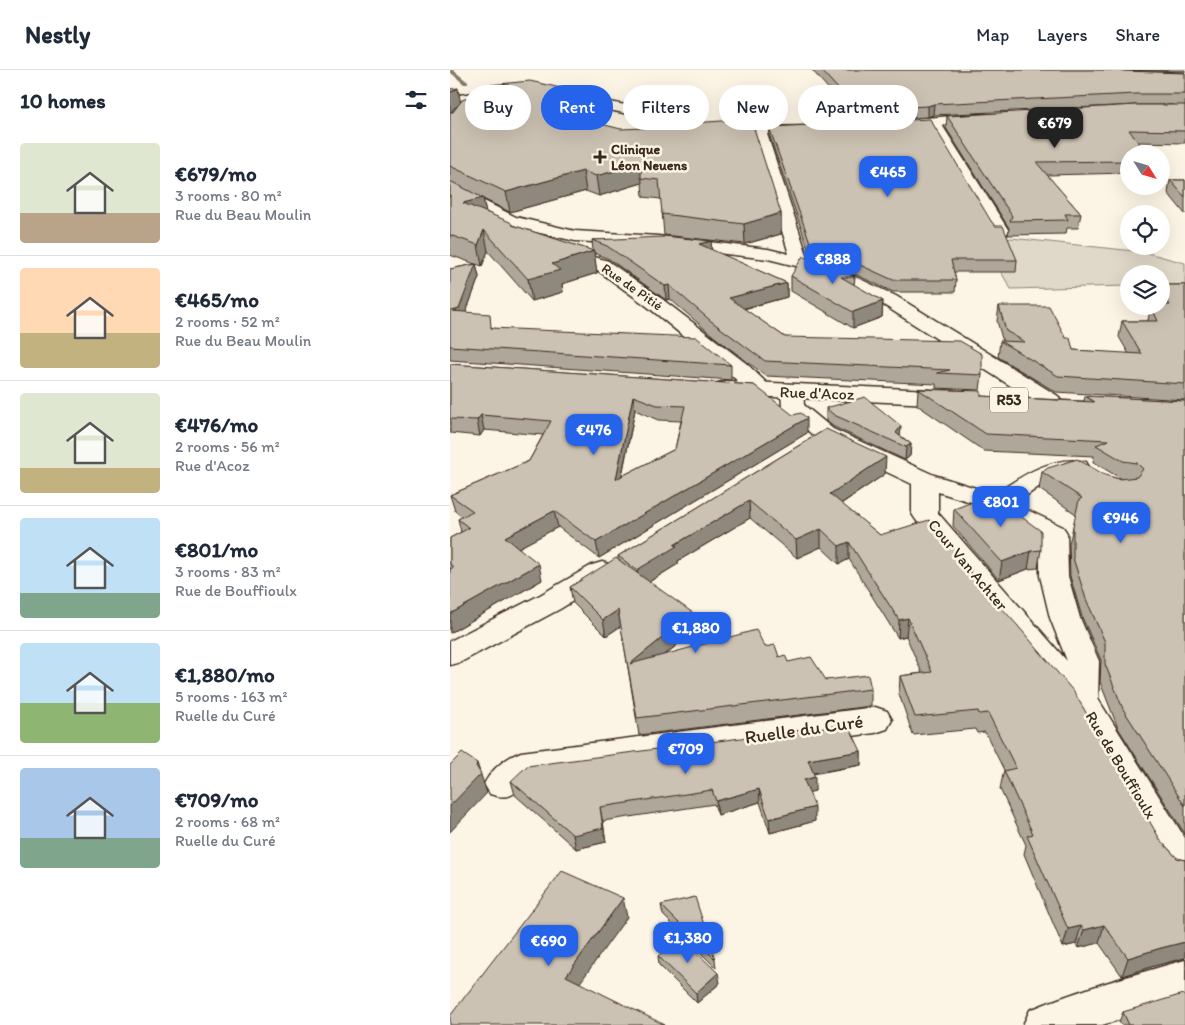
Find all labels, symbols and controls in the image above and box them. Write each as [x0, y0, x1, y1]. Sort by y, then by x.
text: Nestly [25, 20, 90, 49]
text: Map [976, 24, 1009, 46]
text: Layers [1037, 24, 1087, 46]
text: Share [1115, 24, 1160, 46]
chip: Buy [465, 85, 531, 130]
chip: Rent [541, 85, 613, 130]
chip: Filters [623, 85, 709, 130]
chip: New [719, 85, 788, 130]
chip: Apartment [798, 85, 918, 130]
icon: filters [402, 86, 430, 114]
text: 10 homes [20, 88, 106, 113]
pin: €679 [1025, 106, 1085, 149]
text: €679 [1038, 113, 1072, 132]
place label: Clinique Léon Neuens [611, 141, 687, 174]
north arrow [1120, 145, 1170, 195]
map controls [1120, 145, 1170, 315]
marker: Clinique Léon Neuens [593, 150, 607, 164]
pin: €465 [858, 156, 918, 198]
text: €679/mo [175, 161, 257, 186]
text: €465 [870, 162, 906, 181]
icon: home [60, 163, 120, 223]
text: 3 rooms · 80 m² [175, 186, 282, 205]
text: Rue du Beau Moulin [175, 205, 311, 224]
button: locate [1120, 205, 1170, 255]
pin: €888 [803, 242, 863, 285]
text: €888 [815, 249, 851, 268]
street label: Rue de Pitié [598, 260, 666, 314]
button: layers [1120, 265, 1170, 315]
text: €465/mo [175, 287, 259, 312]
icon: home [60, 288, 120, 348]
text: 2 rooms · 52 m² [175, 312, 280, 331]
text: Rue du Beau Moulin [175, 331, 311, 350]
street label: Rue d'Acoz [779, 382, 855, 404]
road number: R53 [990, 388, 1028, 412]
text: €476/mo [175, 412, 258, 437]
icon: home [60, 413, 120, 473]
pin: €476 [564, 414, 624, 456]
text: €476 [576, 420, 612, 439]
text: 2 rooms · 56 m² [175, 437, 280, 456]
text: Rue d'Acoz [175, 456, 250, 475]
pin: €801 [971, 486, 1031, 528]
text: €801 [983, 492, 1019, 511]
pin: €946 [1091, 502, 1151, 544]
text: €946 [1103, 508, 1139, 527]
street label: Cour Van Achter [924, 515, 1012, 615]
text: €801/mo [175, 537, 258, 562]
icon: home [60, 538, 120, 598]
text: 3 rooms · 83 m² [175, 562, 281, 581]
text: Rue de Bouffioulx [175, 581, 297, 600]
pin: €1,880 [655, 612, 737, 654]
text: €1,880 [672, 618, 720, 637]
text: €1,880/mo [175, 662, 275, 687]
icon: home [60, 663, 120, 723]
text: 5 rooms · 163 m² [175, 687, 287, 706]
text: Ruelle du Curé [175, 706, 276, 725]
street label: Rue de Bouffioulx [1081, 708, 1161, 823]
street label: Ruelle du Curé [743, 709, 865, 749]
pin: €709 [656, 732, 716, 775]
text: €709 [668, 739, 704, 758]
text: €709/mo [175, 787, 258, 812]
icon: home [60, 788, 120, 848]
text: 2 rooms · 68 m² [175, 812, 280, 831]
text: Ruelle du Curé [175, 831, 276, 850]
pin: €1,380 [647, 922, 729, 964]
pin: €690 [519, 924, 579, 967]
text: €1,380 [664, 928, 712, 947]
text: €690 [531, 931, 567, 950]

